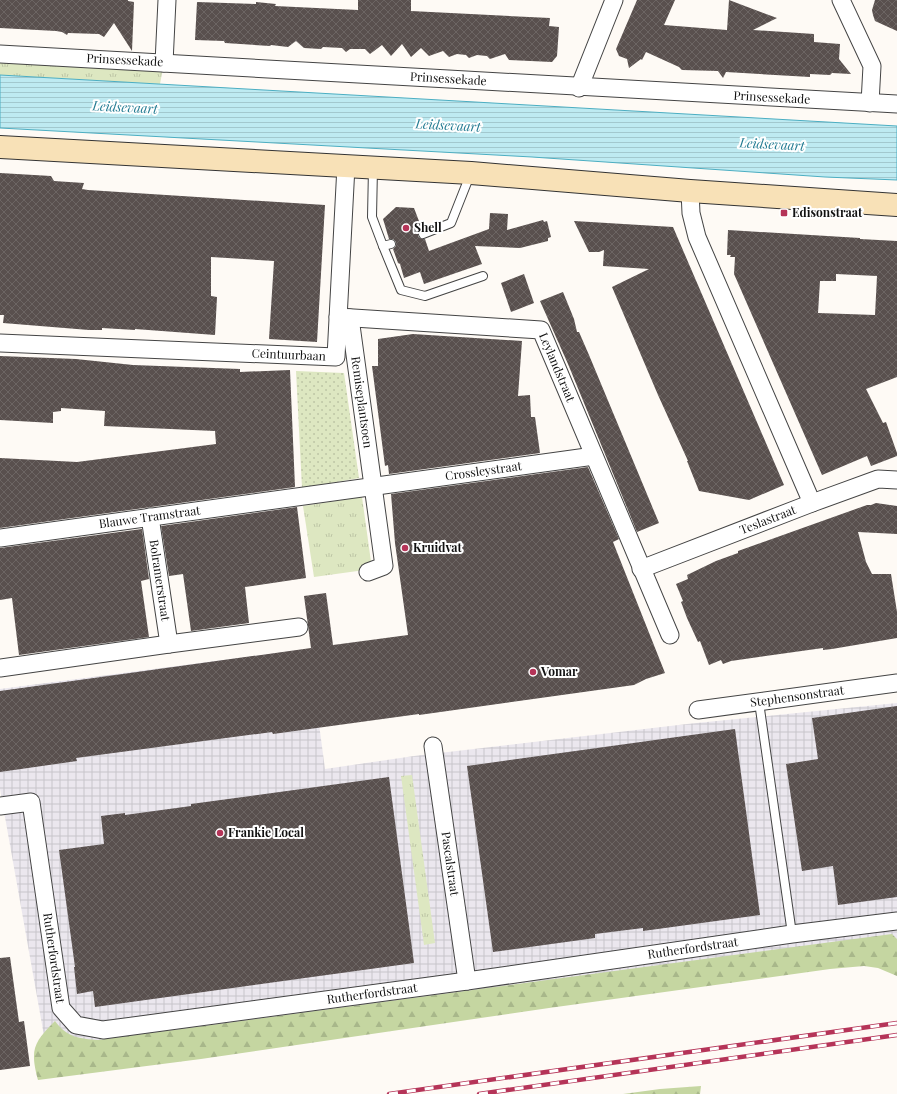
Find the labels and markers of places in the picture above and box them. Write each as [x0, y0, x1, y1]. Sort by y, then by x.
place label: Edisonstraat [792, 204, 863, 220]
marker: Edisonstraat [779, 208, 789, 218]
place label: Shell [414, 219, 442, 235]
marker: Shell [401, 223, 411, 233]
place label: Kruidvat [413, 539, 463, 555]
marker: Kruidvat [400, 543, 410, 553]
place label: Vomar [540, 663, 578, 679]
marker: Vomar [528, 667, 538, 677]
place label: Frankie Local [228, 824, 304, 840]
marker: Frankie Local [215, 828, 225, 838]

